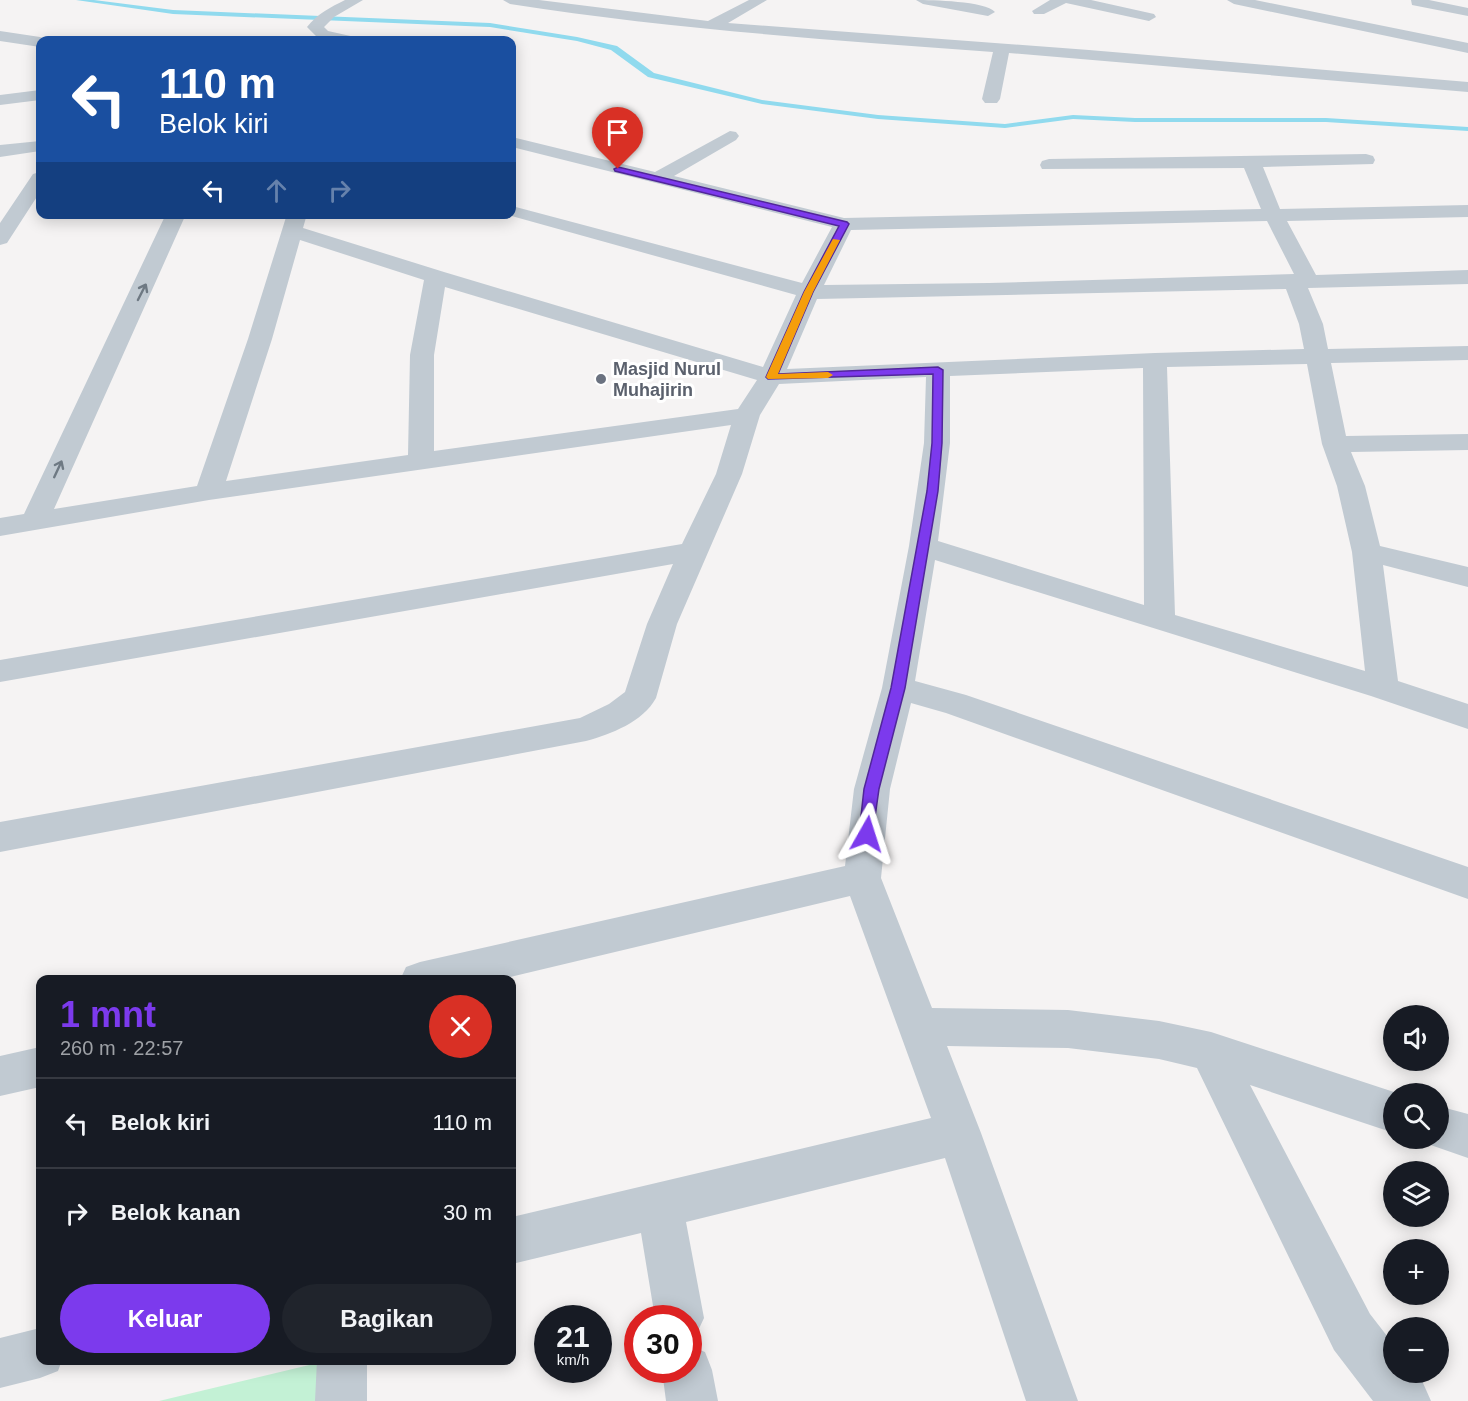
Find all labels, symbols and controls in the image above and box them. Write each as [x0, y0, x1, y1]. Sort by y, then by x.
icon: left [60, 60, 138, 138]
text: 110 m [159, 60, 276, 107]
pin [592, 107, 643, 169]
text: Belok kiri [159, 109, 269, 139]
icon: arrive [601, 116, 634, 149]
icon: left [197, 174, 230, 207]
icon: ahead [260, 174, 293, 207]
icon: right [323, 174, 356, 207]
one-way arrow [136, 284, 148, 302]
place label: Masjid Nurul Muhajirin [613, 359, 721, 400]
marker: Masjid Nurul Muhajirin [594, 372, 608, 386]
one-way arrow [53, 460, 65, 478]
position arrow [835, 802, 899, 866]
text: 1 mnt [60, 994, 156, 1035]
button: close [429, 995, 492, 1058]
map controls [1383, 1005, 1449, 1383]
button: sound [1383, 1005, 1449, 1071]
text: 260 m · 22:57 [60, 1037, 183, 1059]
button: search [1383, 1083, 1449, 1149]
icon: left [60, 1107, 93, 1140]
text: Belok kiri [111, 1110, 210, 1135]
text: 110 m [432, 1110, 492, 1135]
button: layers [1383, 1161, 1449, 1227]
icon: right [60, 1197, 93, 1230]
text: Belok kanan [111, 1200, 241, 1225]
text: 30 m [443, 1200, 492, 1225]
button: + [1383, 1239, 1449, 1305]
button: Keluar [60, 1284, 270, 1353]
button: Bagikan [282, 1284, 492, 1353]
speed limit sign: 30 [624, 1305, 702, 1383]
button: − [1383, 1317, 1449, 1383]
text: 21 [556, 1320, 590, 1353]
text: km/h [557, 1351, 589, 1368]

